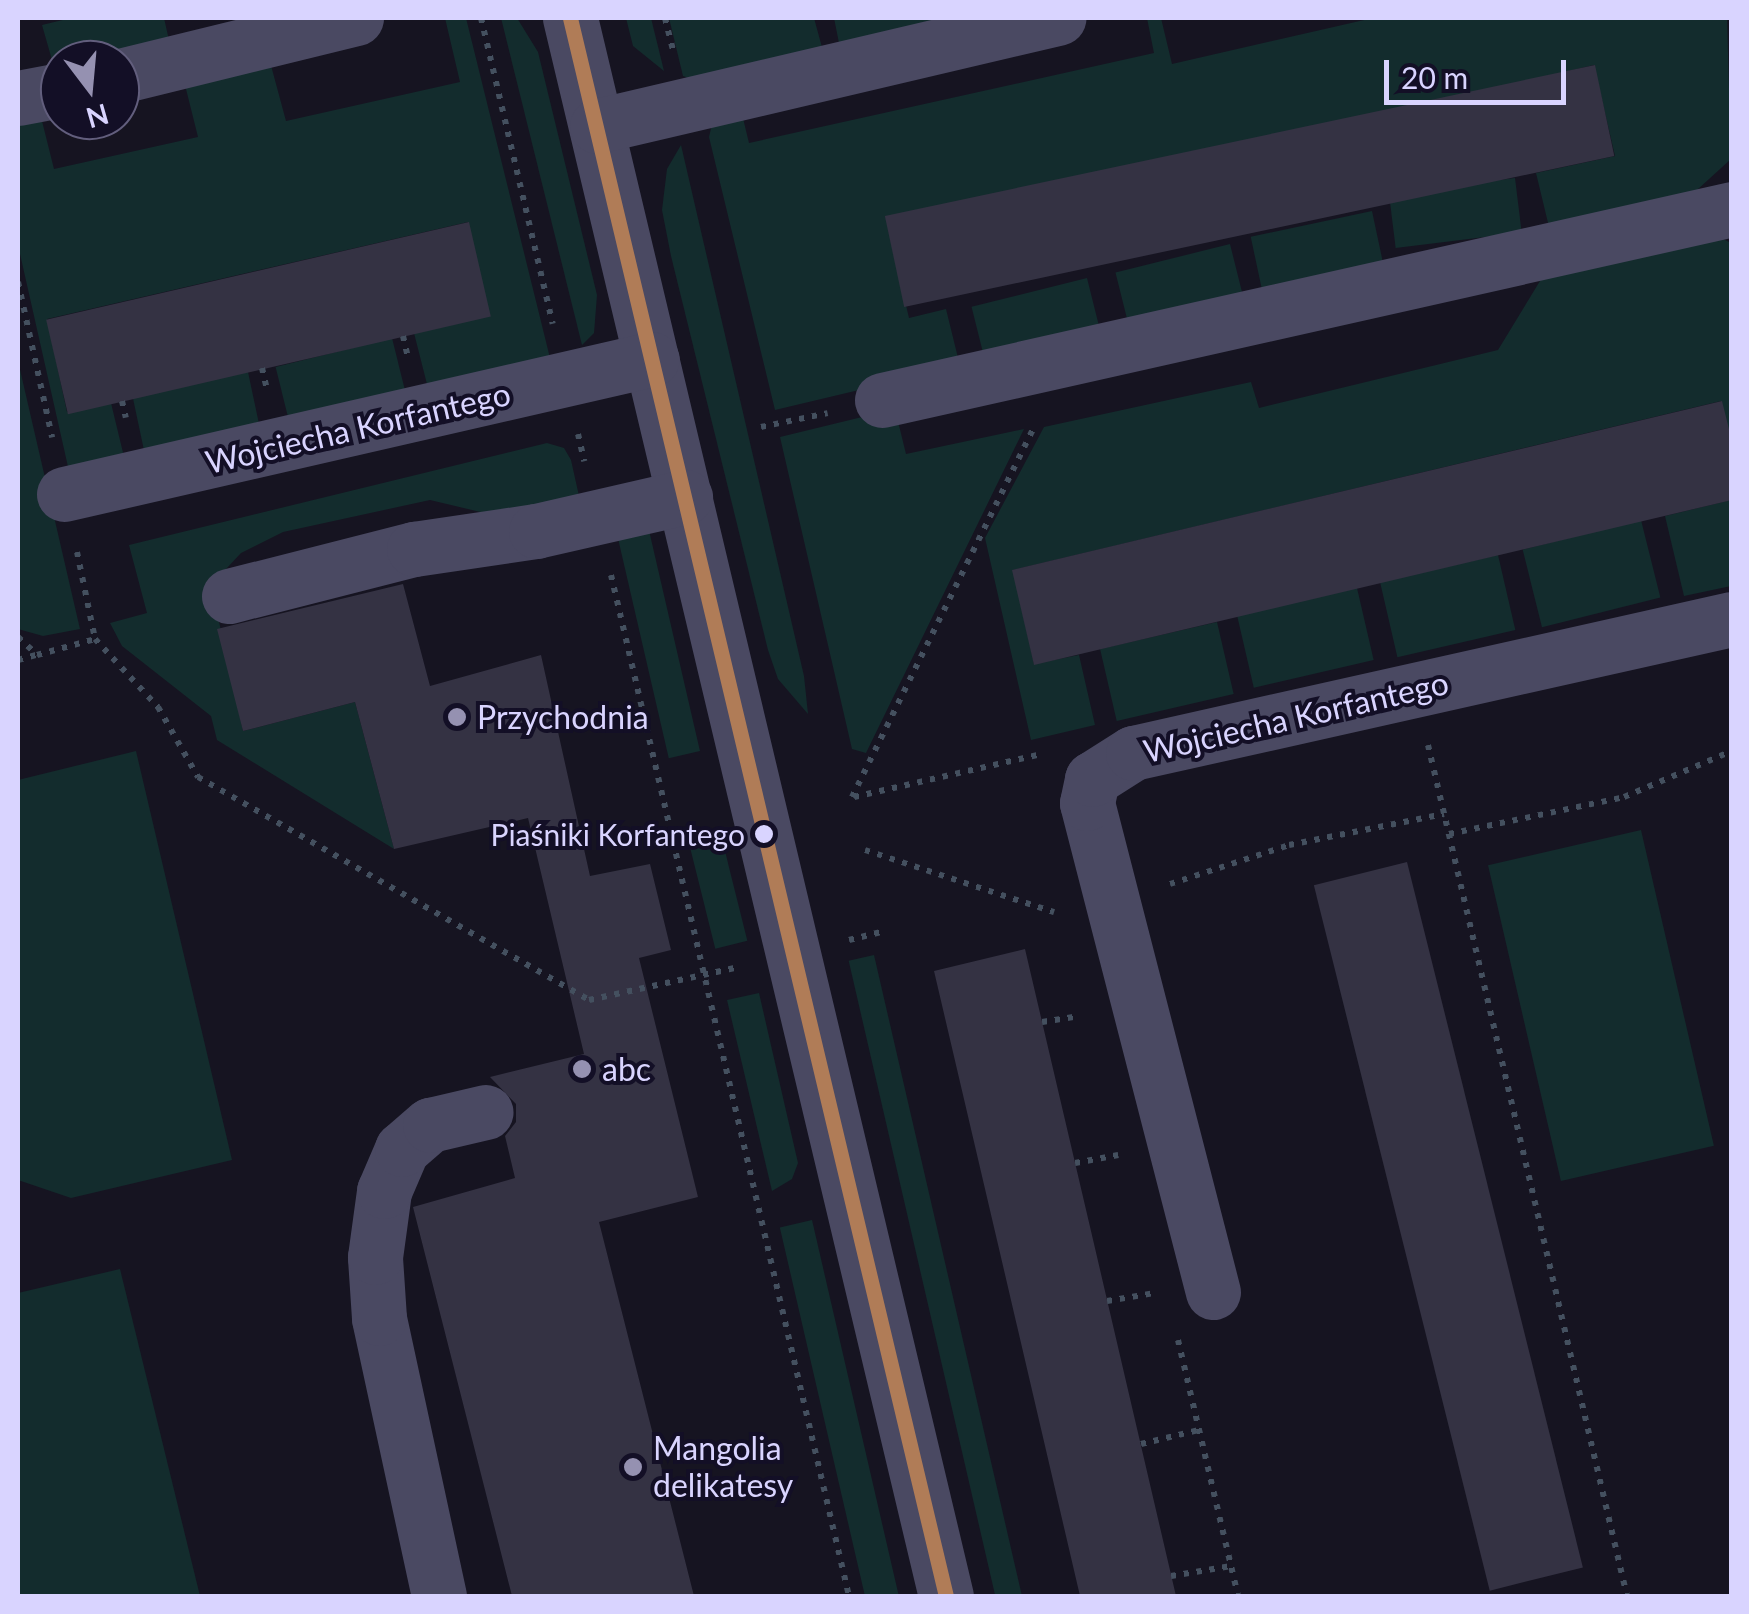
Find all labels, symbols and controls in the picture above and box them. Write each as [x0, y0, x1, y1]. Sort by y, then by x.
north arrow [40, 40, 140, 140]
scale bar [1389, 40, 1572, 102]
text: 20 m [1401, 59, 1468, 95]
text: N [83, 98, 113, 136]
street label: Wojciecha Korfantego [202, 374, 514, 482]
street label: Wojciecha Korfantego [1140, 663, 1452, 771]
place label: Przychodnia [477, 698, 649, 736]
marker: Przychodnia [446, 706, 468, 728]
place label: Piaśniki Korfantego [490, 816, 745, 852]
marker: Piaśniki Korfantego [754, 824, 774, 844]
place label: abc [602, 1050, 651, 1088]
marker: abc [571, 1058, 593, 1080]
place label: Mangolia delikatesy [653, 1430, 793, 1505]
marker: Mangolia delikatesy [622, 1456, 644, 1478]

